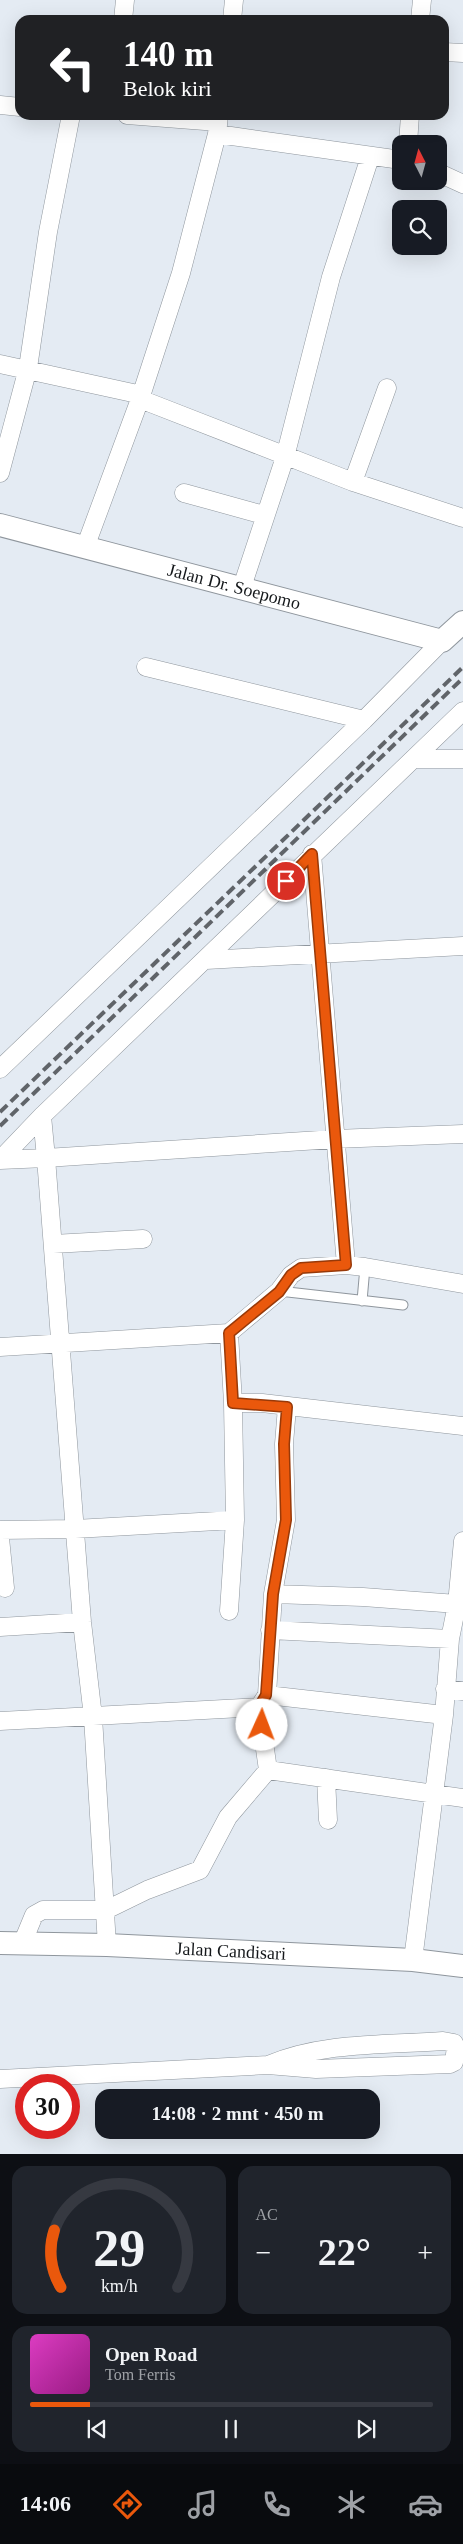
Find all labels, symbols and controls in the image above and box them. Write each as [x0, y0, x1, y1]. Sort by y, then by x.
icon: left [40, 35, 105, 100]
text: 140 m [123, 35, 213, 74]
text: Belok kiri [123, 76, 212, 101]
north arrow [392, 135, 448, 190]
map controls [392, 135, 447, 255]
button: search [392, 200, 447, 255]
street label: Jalan Dr. Soepomo [165, 559, 303, 613]
pin [265, 860, 307, 902]
icon: arrive [272, 867, 300, 895]
position arrow [235, 1698, 287, 1750]
street label: Jalan Candisari [175, 1938, 287, 1964]
speed limit sign: 30 [15, 2074, 80, 2139]
text: 14:08 · 2 mnt · 450 m [151, 2103, 324, 2124]
text: AC [256, 2206, 278, 2223]
text: 29 [93, 2220, 145, 2277]
text: 22° [318, 2231, 371, 2273]
text: − [256, 2237, 271, 2268]
text: + [417, 2237, 433, 2268]
text: km/h [100, 2276, 137, 2296]
text: Open Road [105, 2344, 197, 2365]
text: Tom Ferris [105, 2366, 175, 2383]
icon: previous [83, 2415, 111, 2443]
icon: pause [217, 2415, 245, 2443]
icon: next [352, 2415, 380, 2443]
icon: directions [110, 2487, 145, 2522]
icon: music [185, 2487, 220, 2522]
icon: phone [259, 2487, 294, 2522]
icon: climate [334, 2487, 369, 2522]
icon: car [408, 2487, 443, 2522]
text: 14:06 [20, 2491, 71, 2516]

